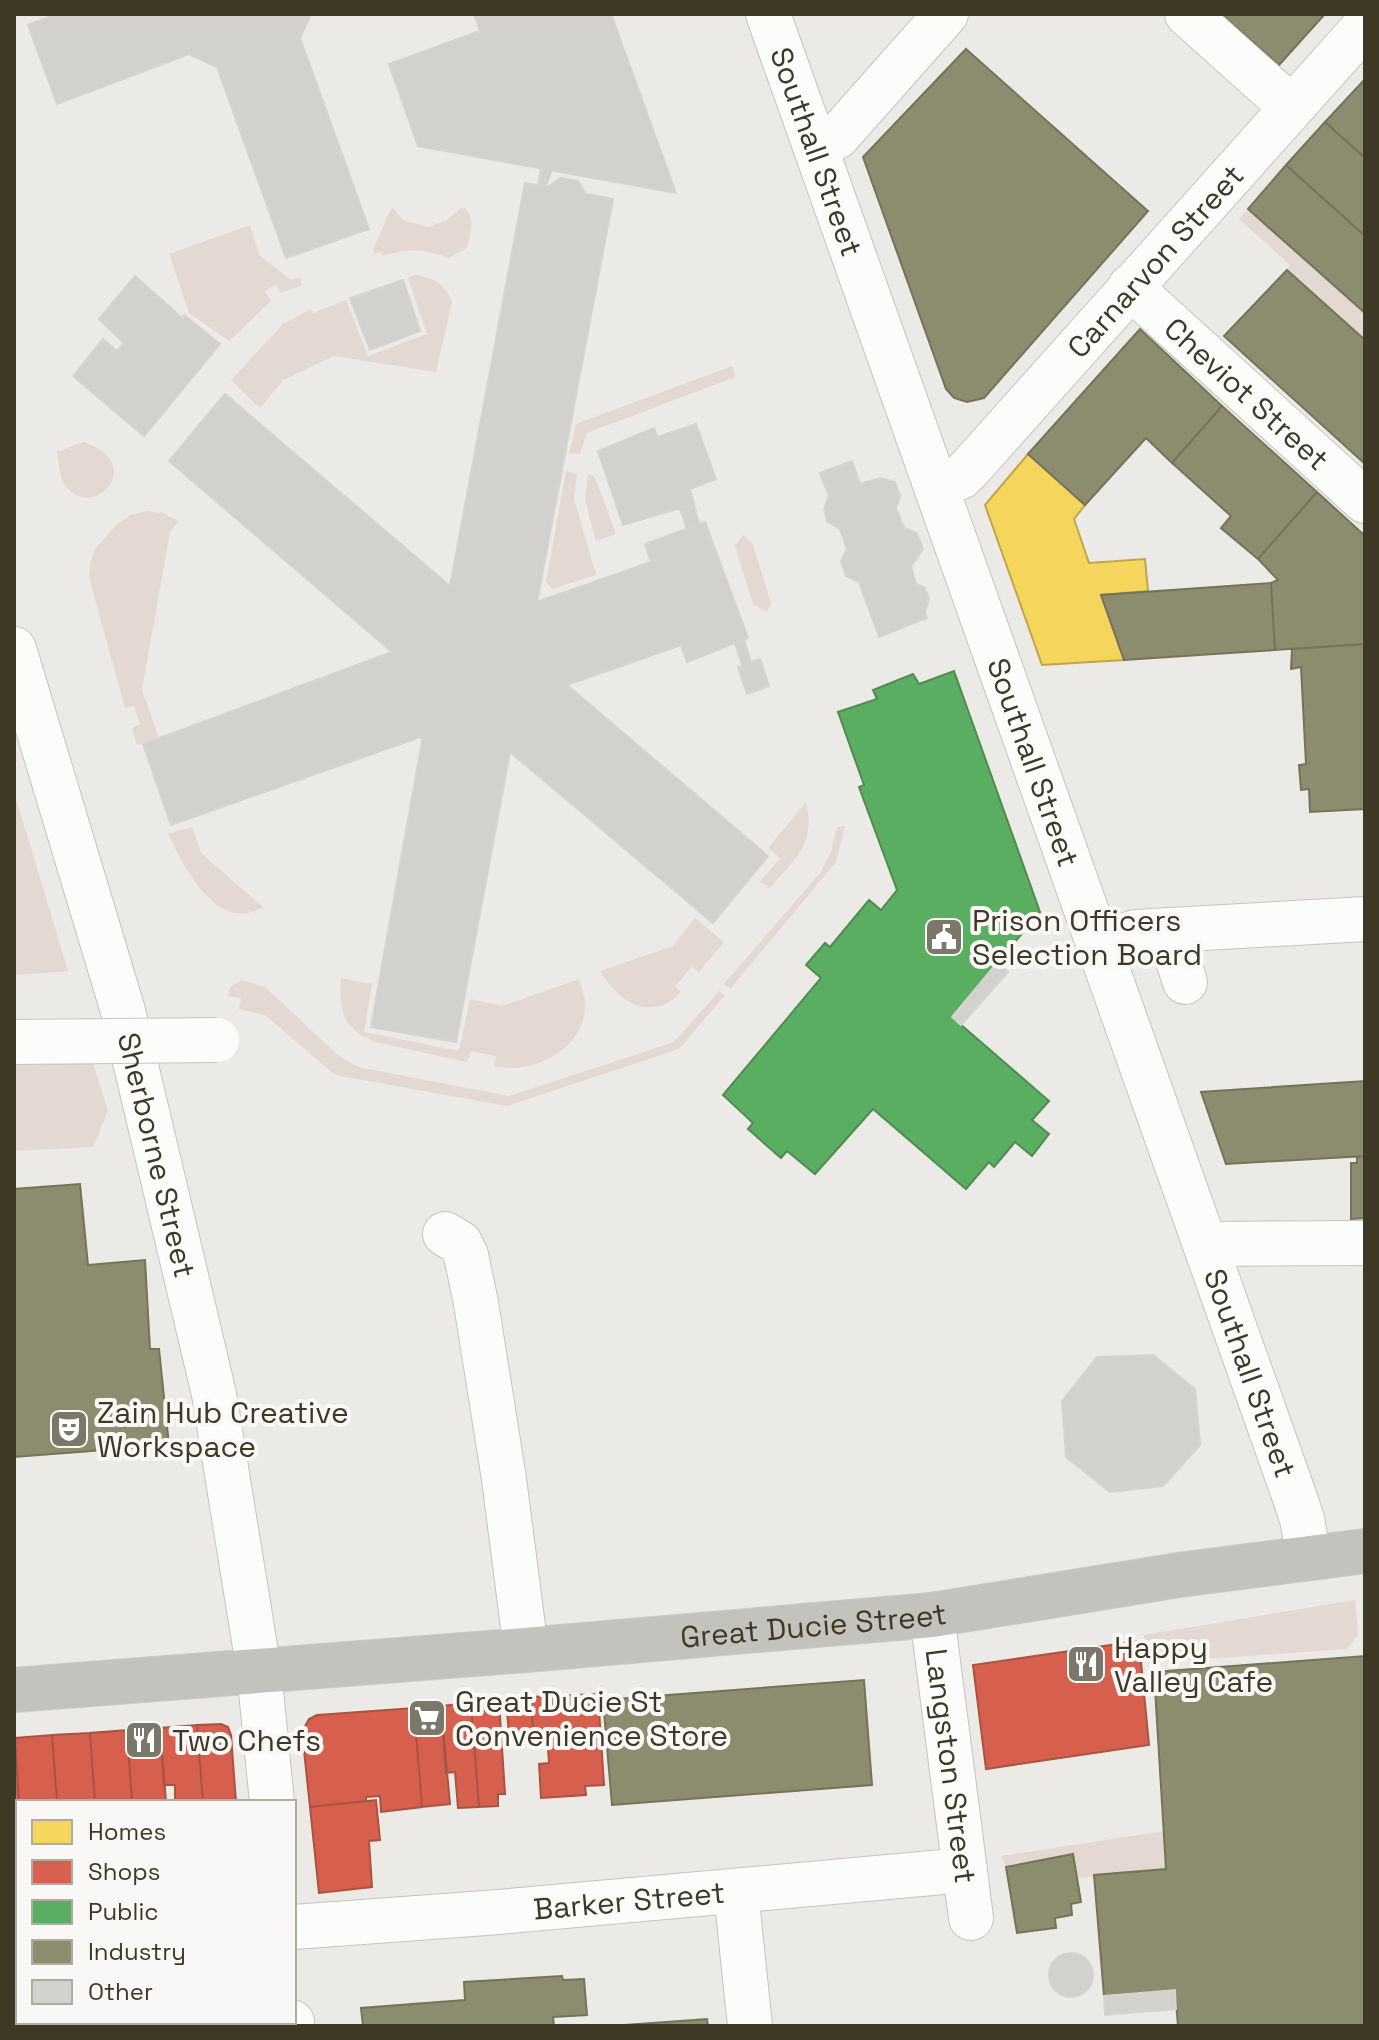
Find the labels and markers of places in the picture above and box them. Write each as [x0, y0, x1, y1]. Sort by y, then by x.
place label: Prison Officers Selection Board [972, 901, 1202, 974]
public building icon: Prison Officers Selection Board [923, 916, 965, 958]
place label: Zain Hub Creative Workspace [97, 1393, 349, 1466]
theatre icon: Zain Hub Creative Workspace [48, 1408, 90, 1450]
place label: Happy Valley Cafe [1114, 1628, 1273, 1701]
restaurant icon: Happy Valley Cafe [1065, 1643, 1107, 1685]
place label: Great Ducie St Convenience Store [455, 1682, 728, 1755]
supermarket icon: Great Ducie St Convenience Store [406, 1697, 448, 1739]
restaurant icon: Two Chefs [123, 1719, 165, 1761]
place label: Two Chefs [172, 1721, 321, 1760]

